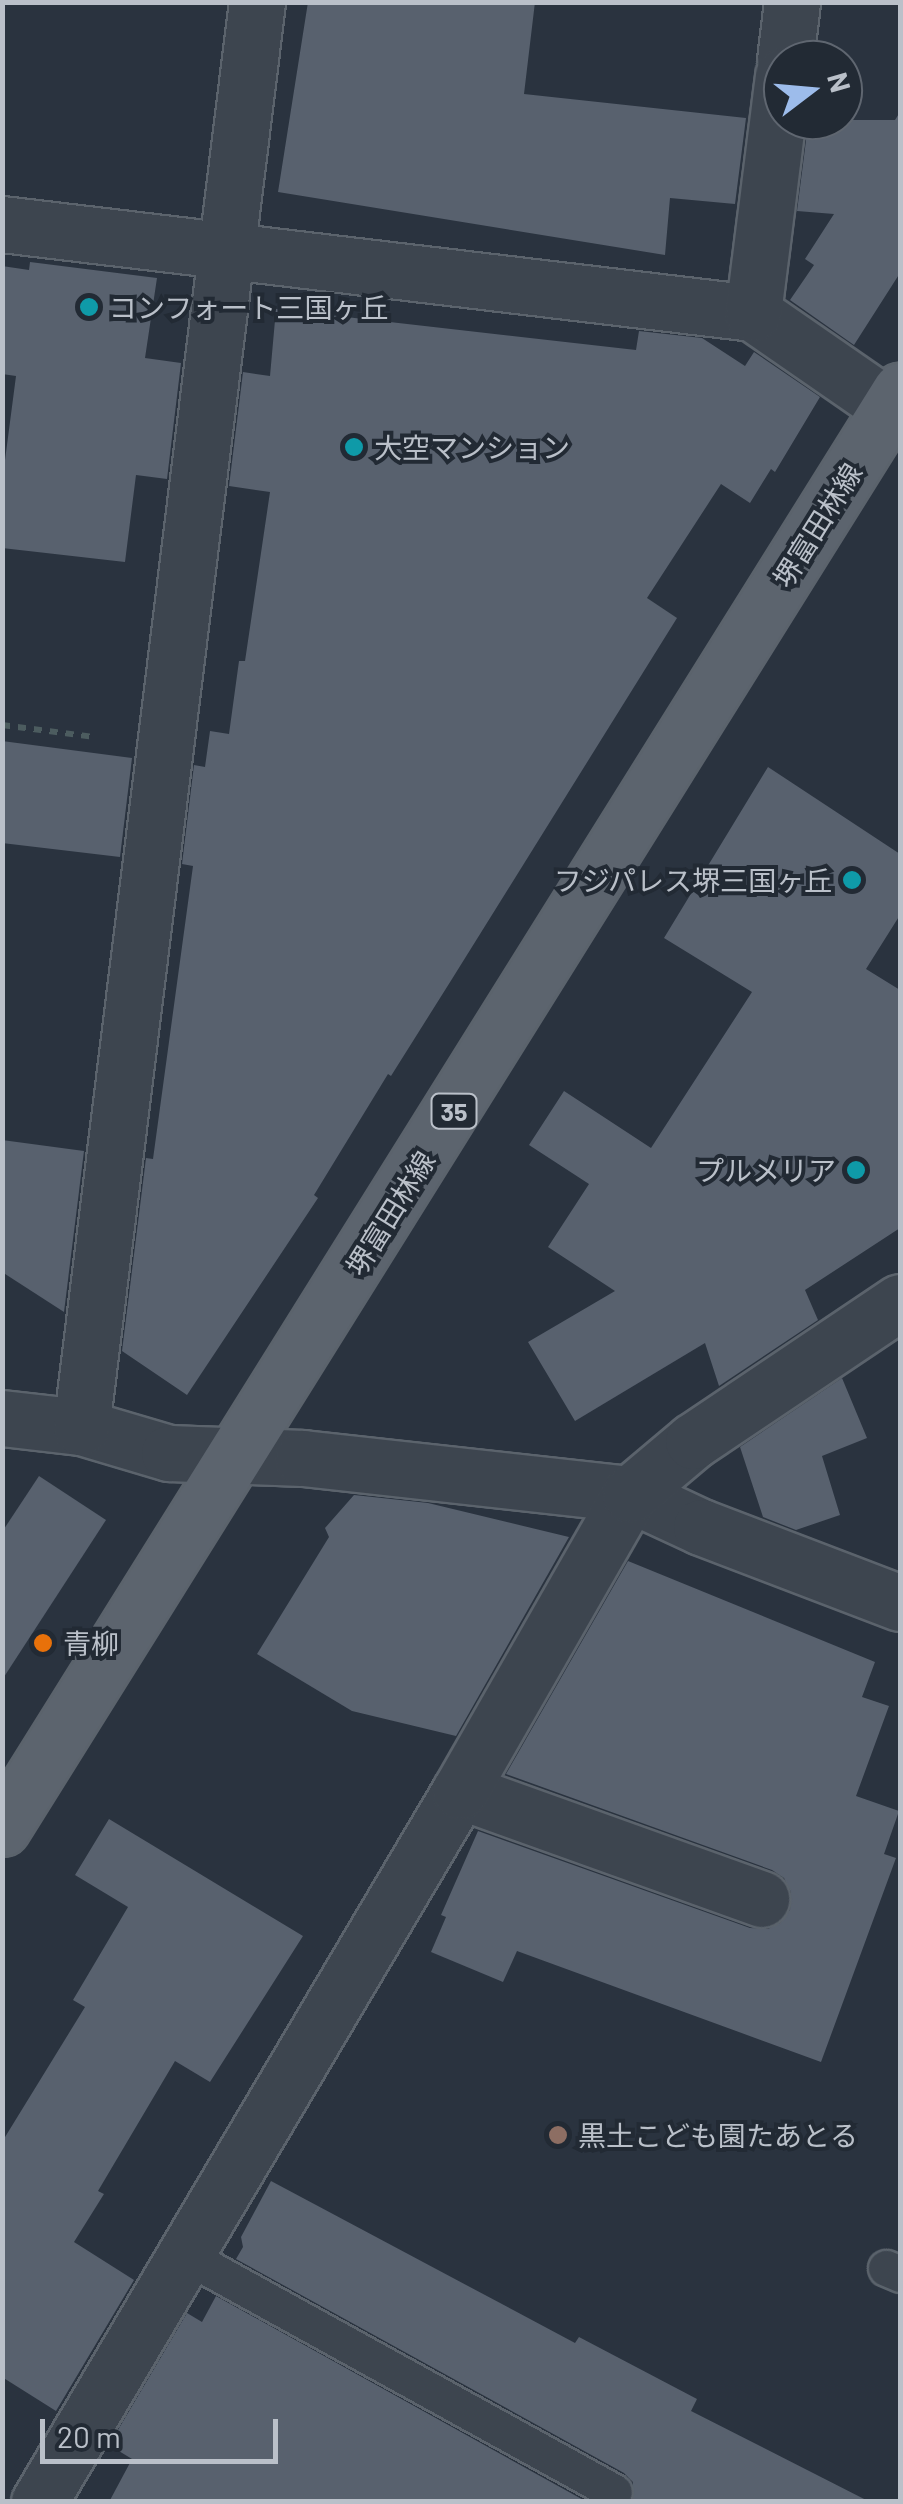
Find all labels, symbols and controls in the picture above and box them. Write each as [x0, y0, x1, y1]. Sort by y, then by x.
north arrow [763, 40, 863, 140]
text: N [821, 69, 859, 96]
place label: コンフォート三国ヶ丘 [109, 290, 389, 324]
marker: コンフォート三国ヶ丘 [78, 296, 100, 318]
place label: 大空マンション [374, 430, 570, 464]
marker: 大空マンション [343, 436, 365, 458]
street label: 堺富田林線 [766, 457, 868, 593]
place label: フジパレス堺三国ヶ丘 [552, 863, 832, 897]
marker: フジパレス堺三国ヶ丘 [841, 869, 863, 891]
road number: 35 [429, 1091, 479, 1131]
street label: 堺富田林線 [339, 1145, 441, 1281]
place label: プルメリア [696, 1153, 836, 1187]
marker: プルメリア [845, 1159, 867, 1181]
place label: 青柳 [63, 1626, 119, 1660]
marker: 青柳 [32, 1632, 54, 1654]
place label: 黒土こども園たあとる [578, 2118, 858, 2152]
marker: 黒土こども園たあとる [547, 2124, 569, 2146]
scale bar [45, 2399, 282, 2461]
text: 20 m [57, 2418, 121, 2454]

